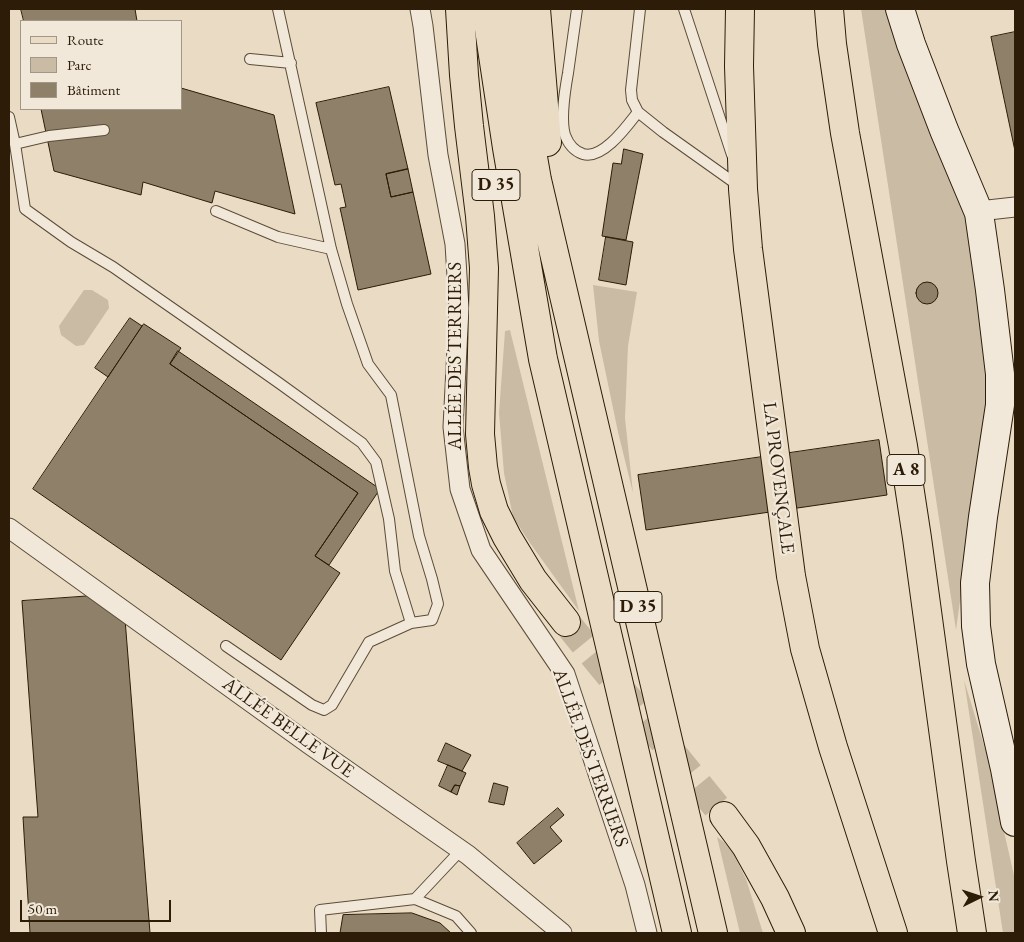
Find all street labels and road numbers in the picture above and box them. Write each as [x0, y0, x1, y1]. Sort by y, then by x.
road number: D 35 [472, 170, 520, 200]
street label: ALLÉE DES TERRIERS [445, 262, 467, 450]
street label: LA PROVENÇALE [757, 401, 799, 555]
road number: A 8 [887, 454, 925, 486]
road number: D 35 [614, 592, 662, 622]
street label: ALLÉE DES TERRIERS [547, 666, 633, 850]
street label: ALLÉE BELLE VUE [218, 673, 358, 783]

